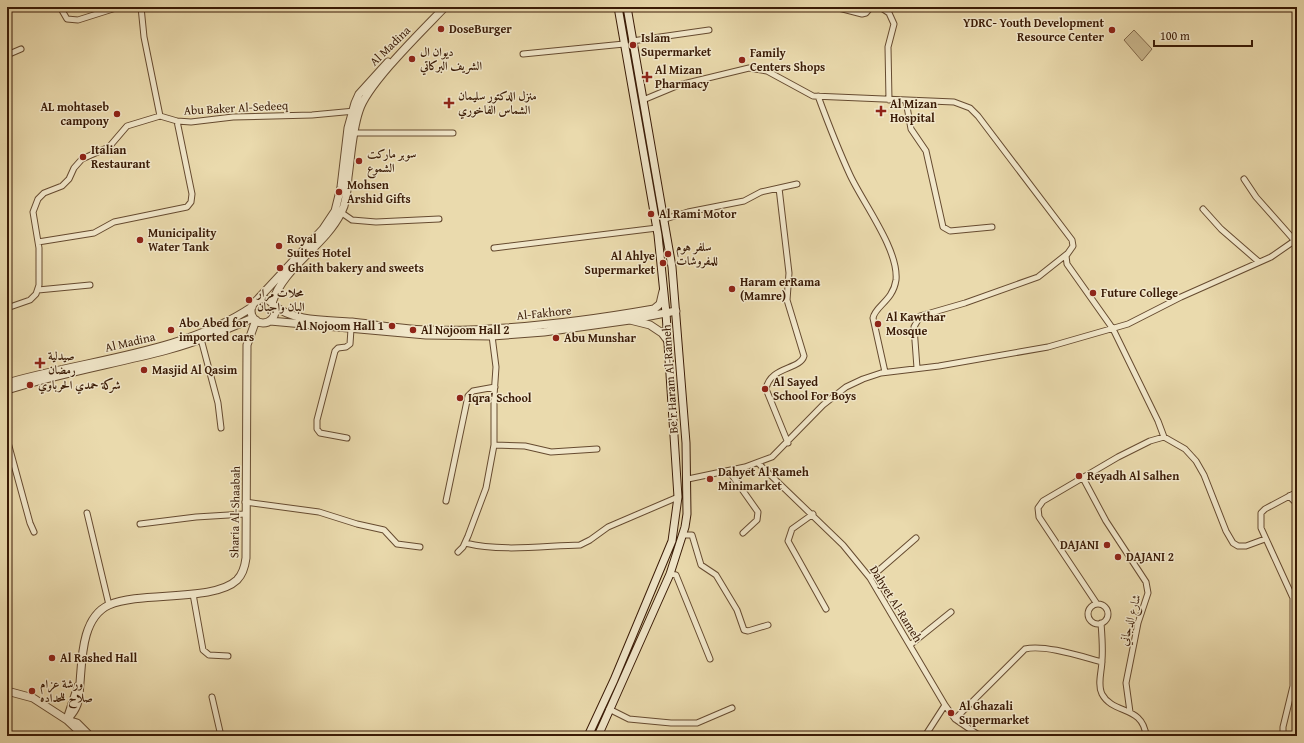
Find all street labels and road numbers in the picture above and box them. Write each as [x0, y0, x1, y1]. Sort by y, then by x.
street label: Al Madina [365, 22, 414, 69]
street label: Abu Baker Al-Sedeeq [183, 96, 289, 119]
street label: Al-Fakhore [516, 301, 573, 324]
street label: Be'r Haram Al-Rameh [657, 324, 682, 434]
street label: Al Madina [103, 327, 157, 356]
street label: Sharia Al-Shaabah [225, 465, 244, 558]
street label: Dahyet Al-Rameh [866, 562, 927, 646]
street label: شارع الدجاني [1115, 592, 1147, 648]

